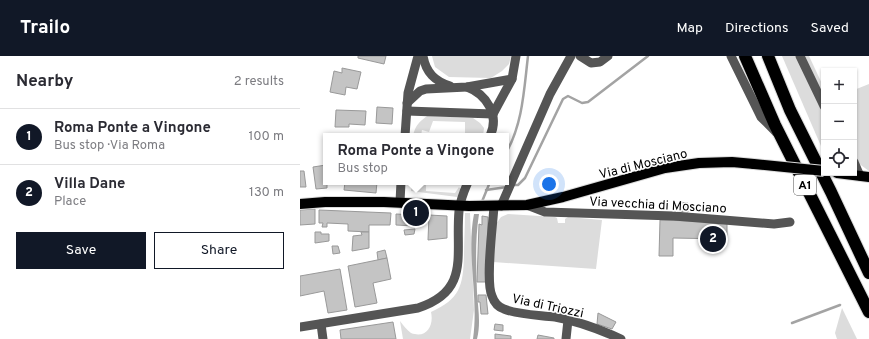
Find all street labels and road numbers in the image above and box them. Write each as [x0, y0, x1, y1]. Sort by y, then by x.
street label: Via di Mosciano [598, 146, 689, 184]
road number: A1 [794, 175, 816, 195]
street label: Via vecchia di Mosciano [589, 194, 727, 218]
street label: Via di Triozzi [510, 292, 585, 322]

